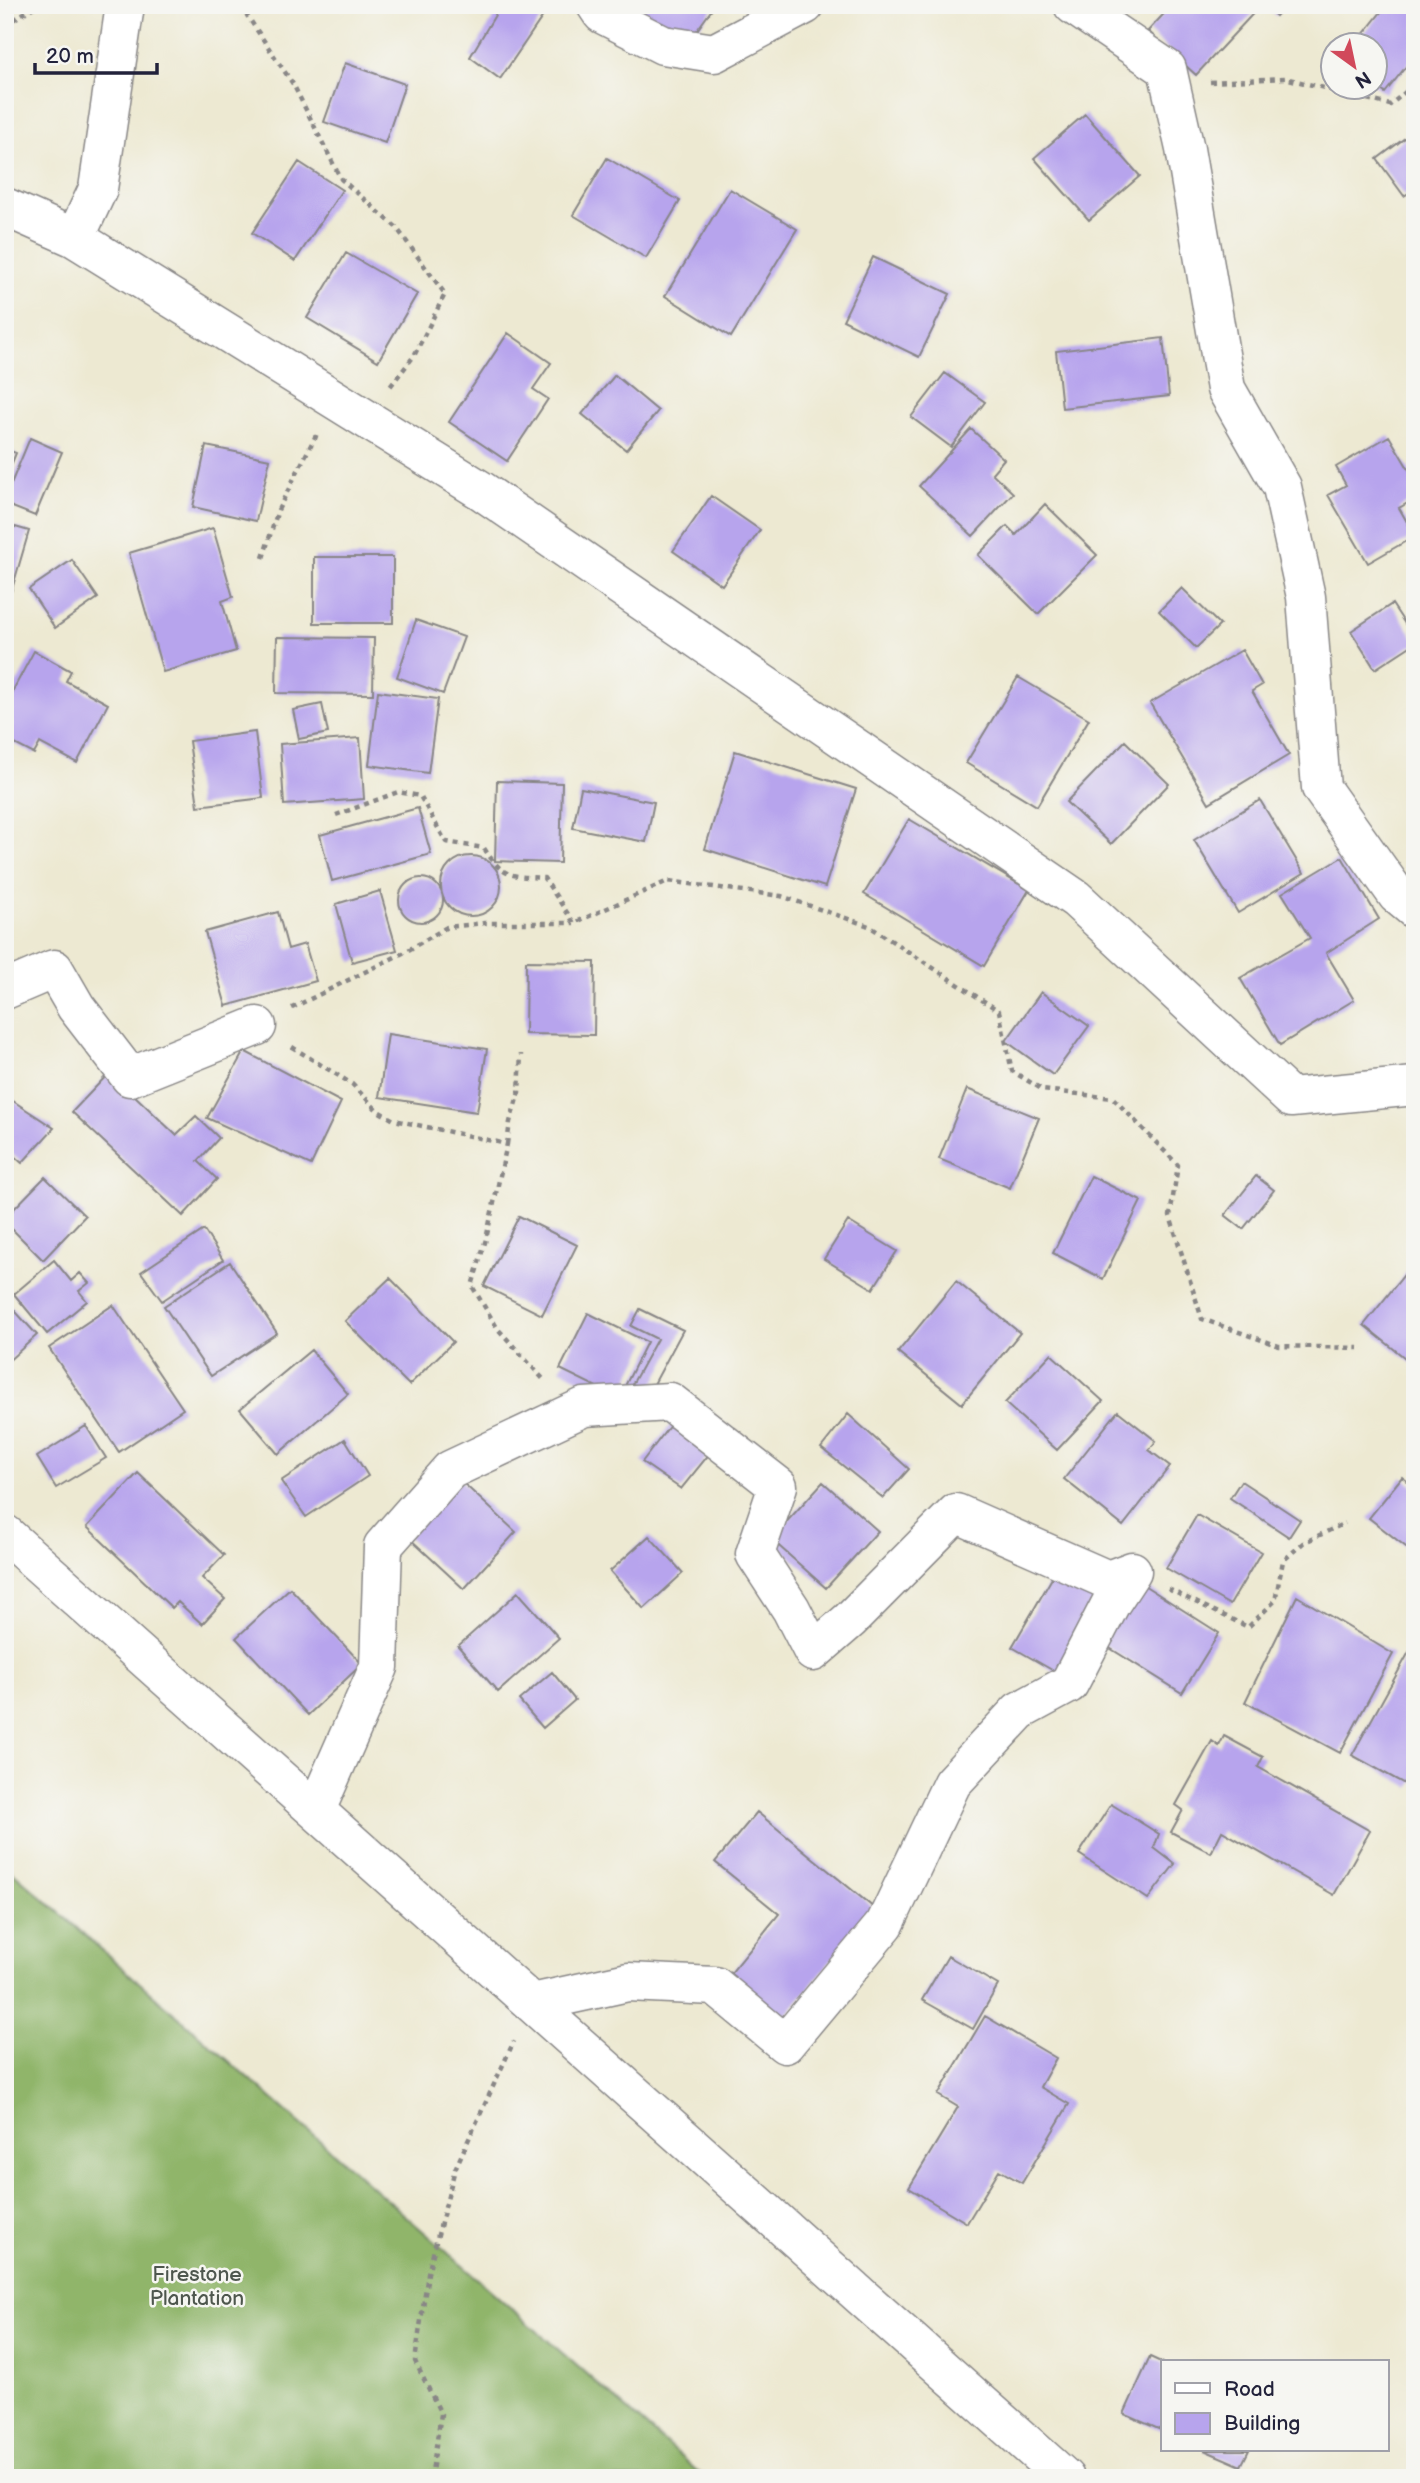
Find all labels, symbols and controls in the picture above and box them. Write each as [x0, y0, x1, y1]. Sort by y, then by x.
scale bar [35, 32, 158, 76]
north arrow [1318, 32, 1388, 102]
text: 20 m [46, 44, 94, 69]
text: N [1350, 65, 1375, 93]
park label: Firestone Plantation [150, 2262, 244, 2311]
legend [1161, 2360, 1388, 2452]
text: Road [1224, 2377, 1275, 2402]
text: Building [1224, 2411, 1300, 2436]

